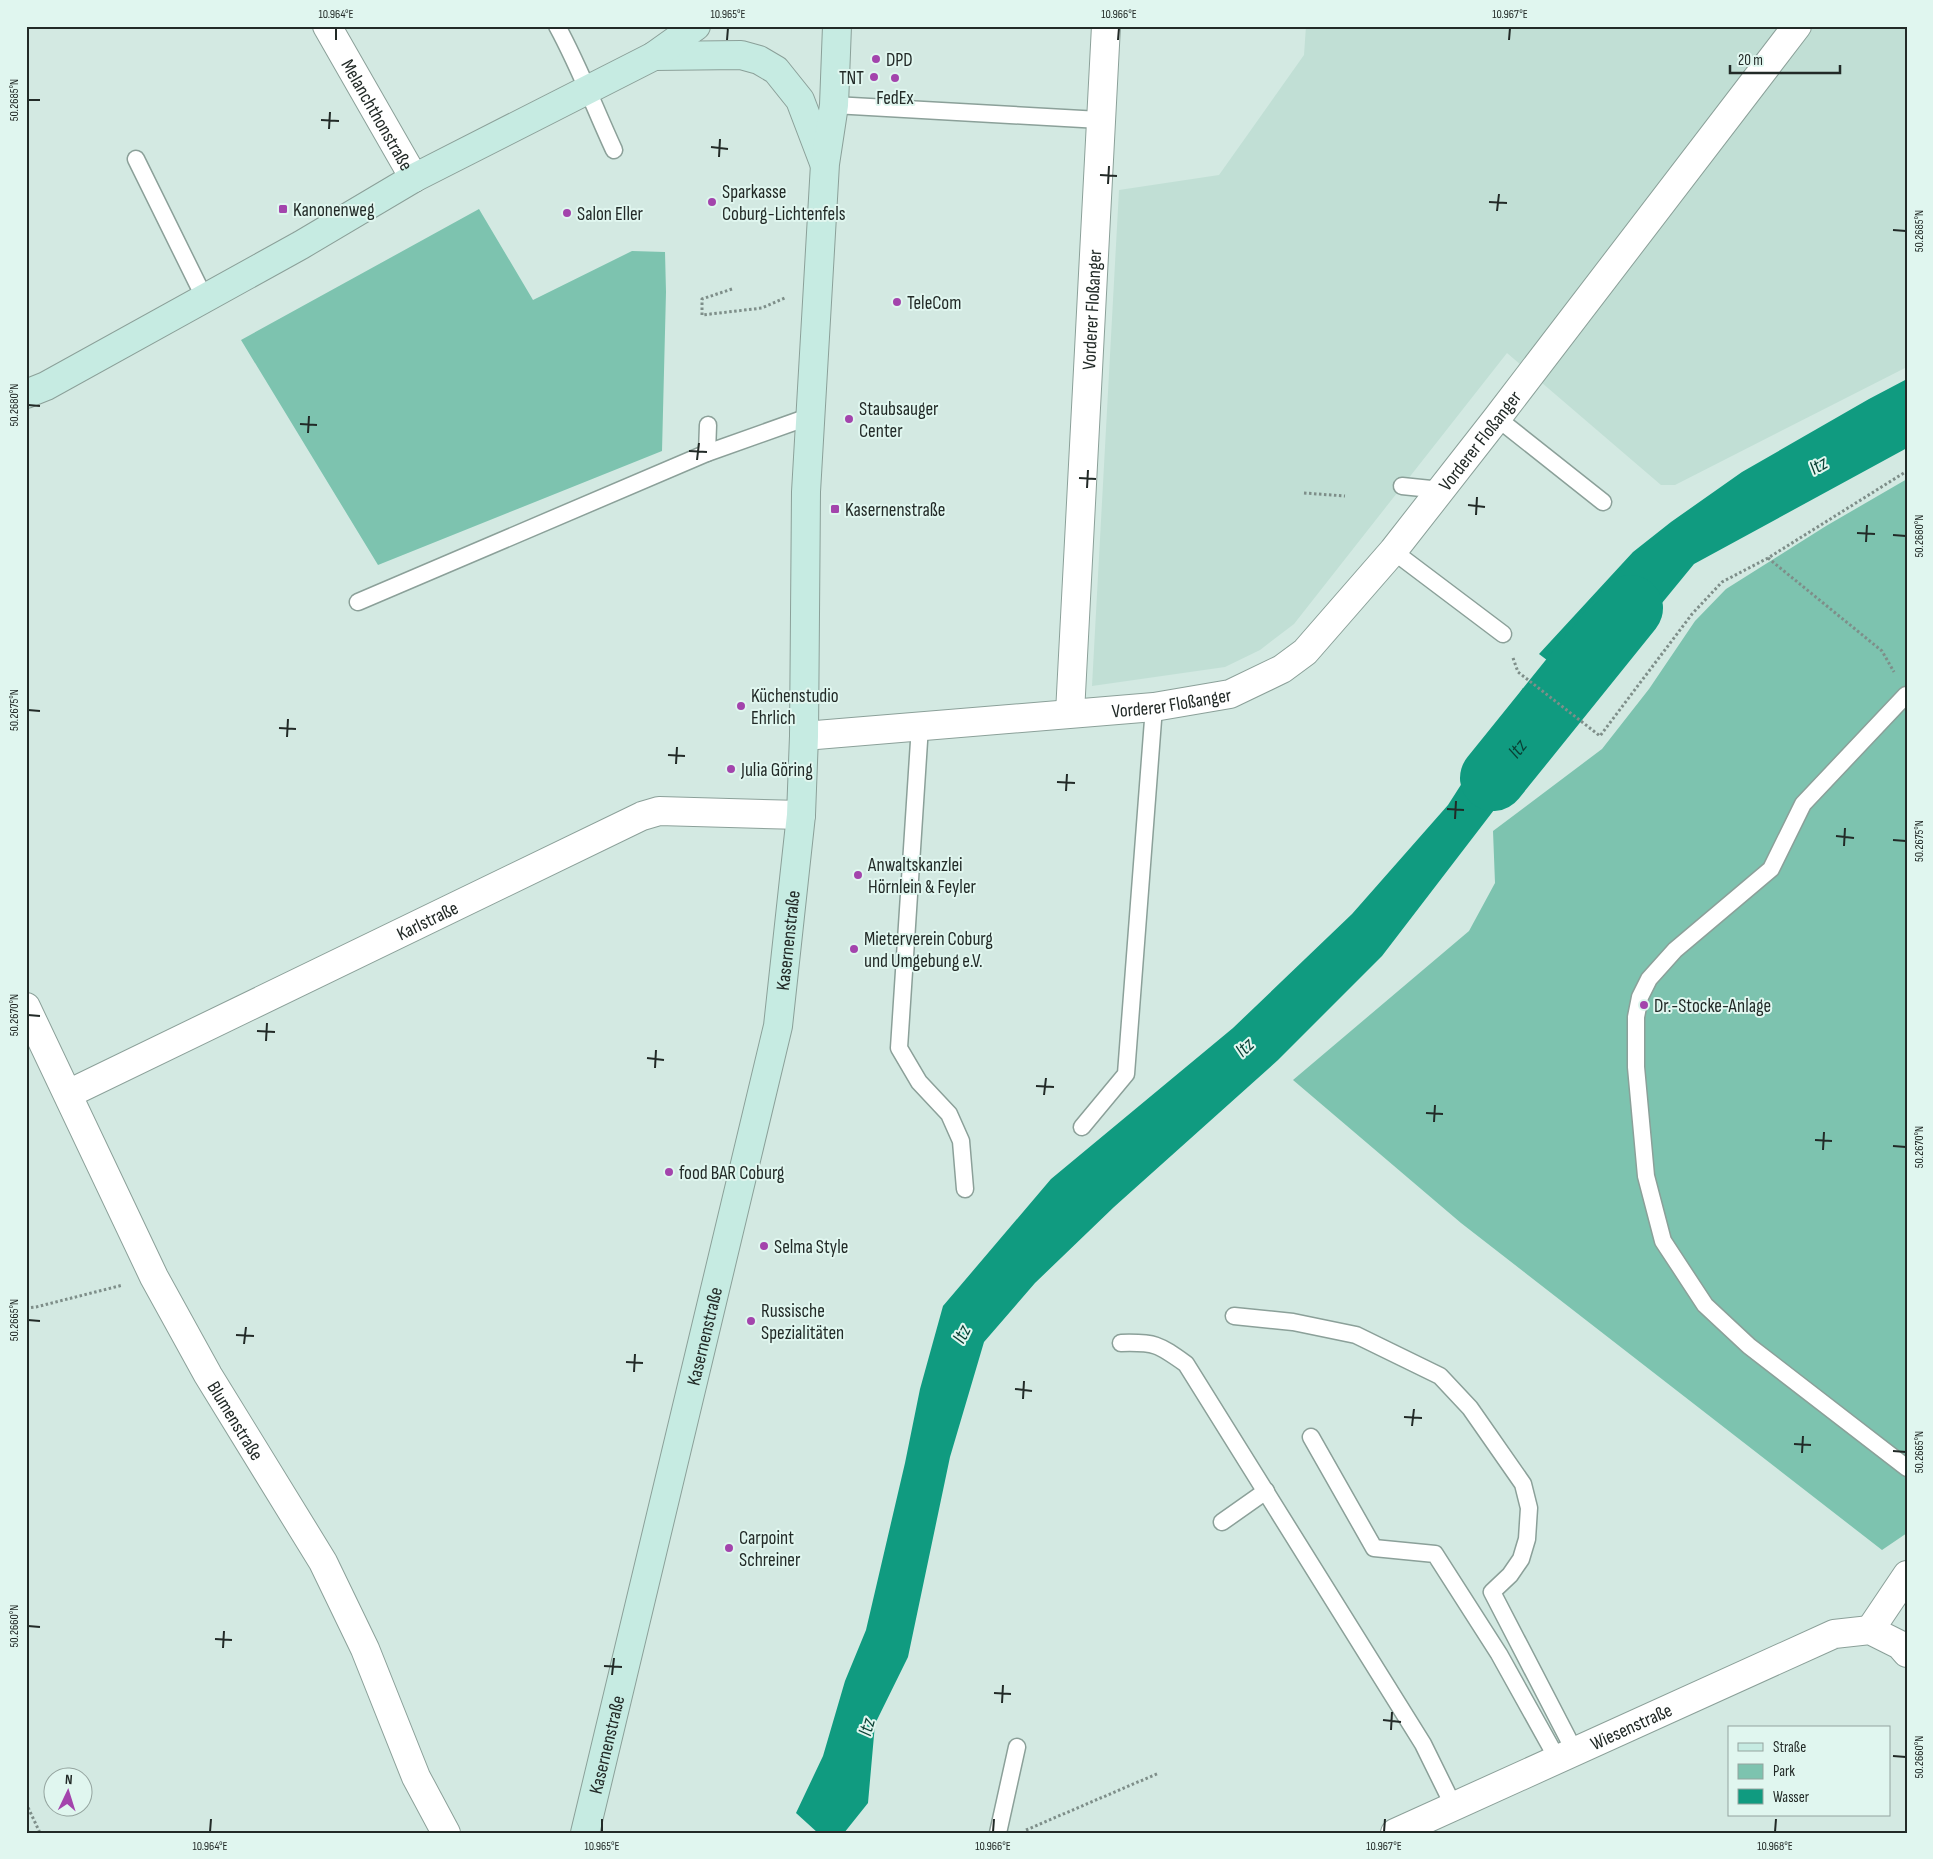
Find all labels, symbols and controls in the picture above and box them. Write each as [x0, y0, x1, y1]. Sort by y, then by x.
text: 10.964°E [318, 7, 354, 22]
text: 10.965°E [710, 7, 746, 22]
text: 10.966°E [1101, 7, 1137, 22]
text: 10.967°E [1492, 7, 1528, 22]
scale bar [1730, 42, 1840, 74]
place label: DPD [886, 49, 913, 72]
text: 20 m [1738, 51, 1763, 70]
marker: DPD [870, 53, 882, 65]
street label: Melanchthonstraße [335, 56, 417, 175]
place label: TNT [839, 67, 864, 90]
marker: TNT [868, 71, 880, 83]
marker: FedEx [889, 72, 901, 84]
text: 50.2685°N [7, 79, 22, 121]
place label: FedEx [876, 87, 914, 110]
place label: Sparkasse Coburg-Lichtenfels [722, 181, 846, 226]
marker: Sparkasse Coburg-Lichtenfels [706, 196, 718, 208]
place label: Kanonenweg [293, 199, 375, 222]
marker: Kanonenweg [277, 203, 289, 215]
place label: Salon Eller [577, 203, 644, 226]
marker: Salon Eller [561, 207, 573, 219]
text: 50.2685°N [1912, 210, 1927, 252]
street label: Vorderer Floßanger [1078, 248, 1107, 370]
place label: TeleCom [907, 292, 961, 315]
marker: TeleCom [891, 296, 903, 308]
text: 50.2680°N [7, 384, 22, 426]
street label: Vorderer Floßanger [1434, 386, 1527, 496]
place label: Staubsauger Center [859, 398, 939, 443]
marker: Staubsauger Center [843, 413, 855, 425]
water label: Itz [1805, 451, 1833, 481]
place label: Kasernenstraße [845, 499, 945, 522]
marker: Kasernenstraße [829, 503, 841, 515]
text: 50.2680°N [1912, 515, 1927, 557]
street label: Vorderer Floßanger [1111, 684, 1234, 723]
place label: Küchenstudio Ehrlich [751, 685, 839, 730]
text: 50.2675°N [7, 689, 22, 731]
marker: Küchenstudio Ehrlich [735, 700, 747, 712]
water label: Itz [1503, 734, 1533, 763]
place label: Julia Göring [740, 759, 813, 782]
marker: Julia Göring [725, 763, 737, 775]
text: 50.2675°N [1912, 820, 1927, 862]
place label: Anwaltskanzlei Hörnlein & Feyler [867, 854, 977, 899]
marker: Anwaltskanzlei Hörnlein & Feyler [852, 869, 864, 881]
street label: Kasernenstraße [772, 889, 806, 992]
street label: Karlstraße [393, 897, 462, 946]
place label: Mieterverein Coburg und Umgebung e.V. [864, 928, 993, 973]
marker: Mieterverein Coburg und Umgebung e.V. [848, 943, 860, 955]
text: 50.2670°N [7, 994, 22, 1036]
place label: Dr.-Stocke-Anlage [1654, 995, 1771, 1018]
marker: Dr.-Stocke-Anlage [1638, 999, 1650, 1011]
water label: Itz [1230, 1032, 1260, 1062]
text: 50.2670°N [1912, 1126, 1927, 1168]
place label: food BAR Coburg [679, 1162, 785, 1185]
marker: food BAR Coburg [663, 1166, 675, 1178]
place label: Selma Style [774, 1236, 848, 1259]
marker: Selma Style [758, 1240, 770, 1252]
street label: Kasernenstraße [682, 1285, 728, 1388]
text: 50.2665°N [7, 1299, 22, 1341]
place label: Russische Spezialitäten [761, 1300, 844, 1345]
marker: Russische Spezialitäten [745, 1315, 757, 1327]
water label: Itz [947, 1321, 977, 1348]
street label: Blumenstraße [202, 1377, 268, 1465]
text: 50.2665°N [1912, 1431, 1927, 1473]
place label: Carpoint Schreiner [739, 1527, 801, 1572]
marker: Carpoint Schreiner [723, 1542, 735, 1554]
text: 50.2660°N [7, 1605, 22, 1647]
street label: Kasernenstraße [585, 1693, 630, 1796]
street label: Wiesenstraße [1587, 1699, 1676, 1756]
water label: Itz [853, 1715, 881, 1739]
legend [1728, 1726, 1890, 1816]
text: 50.2660°N [1912, 1736, 1927, 1778]
text: Straße [1773, 1738, 1806, 1757]
text: Park [1773, 1762, 1795, 1781]
north arrow [42, 1766, 92, 1816]
text: N [65, 1771, 73, 1788]
text: Wasser [1773, 1788, 1810, 1807]
text: 10.964°E [192, 1839, 228, 1854]
text: 10.965°E [584, 1839, 620, 1854]
text: 10.966°E [975, 1839, 1011, 1854]
text: 10.967°E [1366, 1839, 1402, 1854]
text: 10.968°E [1757, 1839, 1793, 1854]

